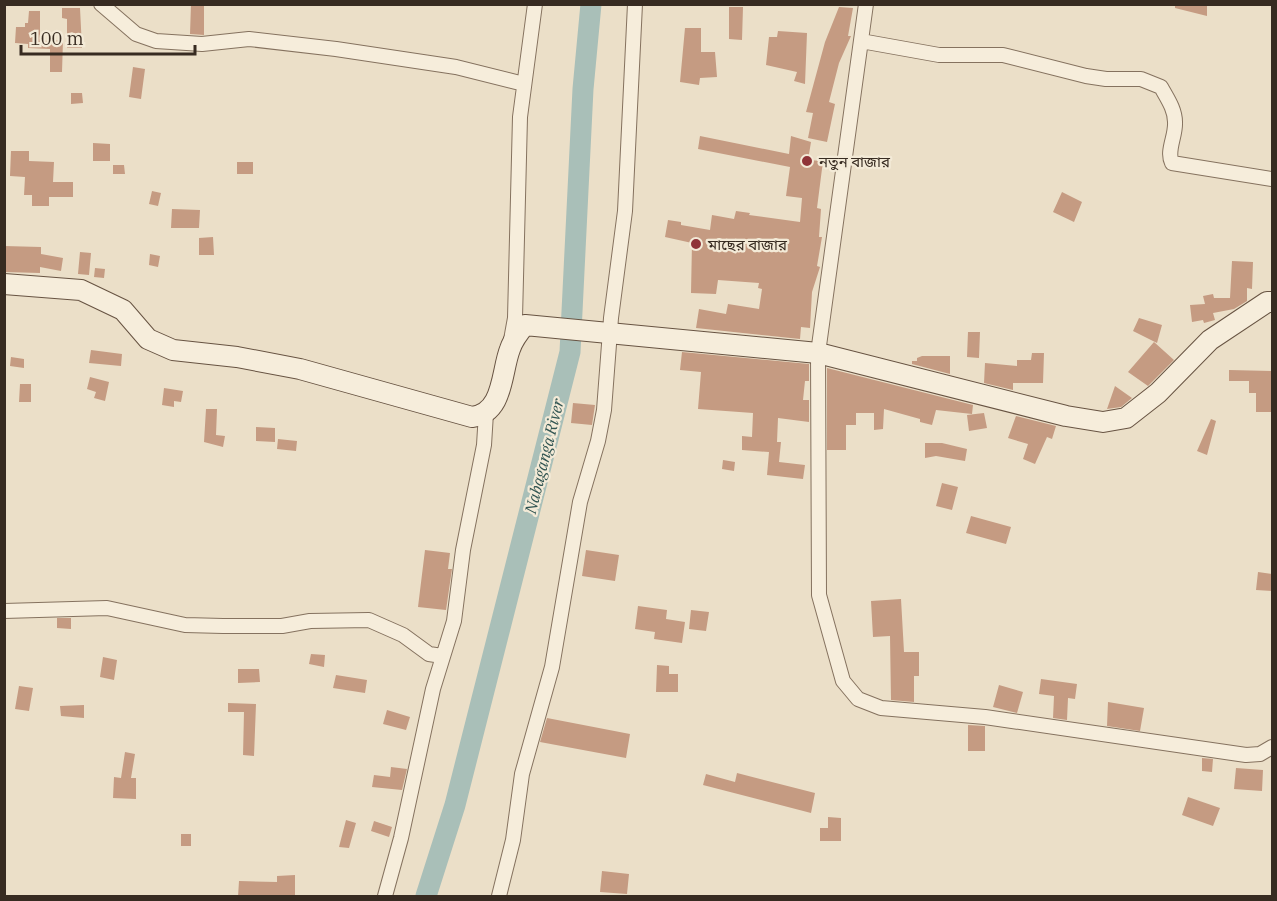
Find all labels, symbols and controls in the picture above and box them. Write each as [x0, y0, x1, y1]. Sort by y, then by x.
scale bar [21, 18, 195, 56]
text: 100 m [30, 27, 84, 50]
place label: নতুন বাজার [818, 152, 891, 171]
marker: নতুন বাজার [800, 154, 814, 168]
place label: মাছের বাজার [707, 235, 788, 254]
marker: মাছের বাজার [689, 237, 703, 251]
water label: Nabaganga River [520, 396, 568, 516]

